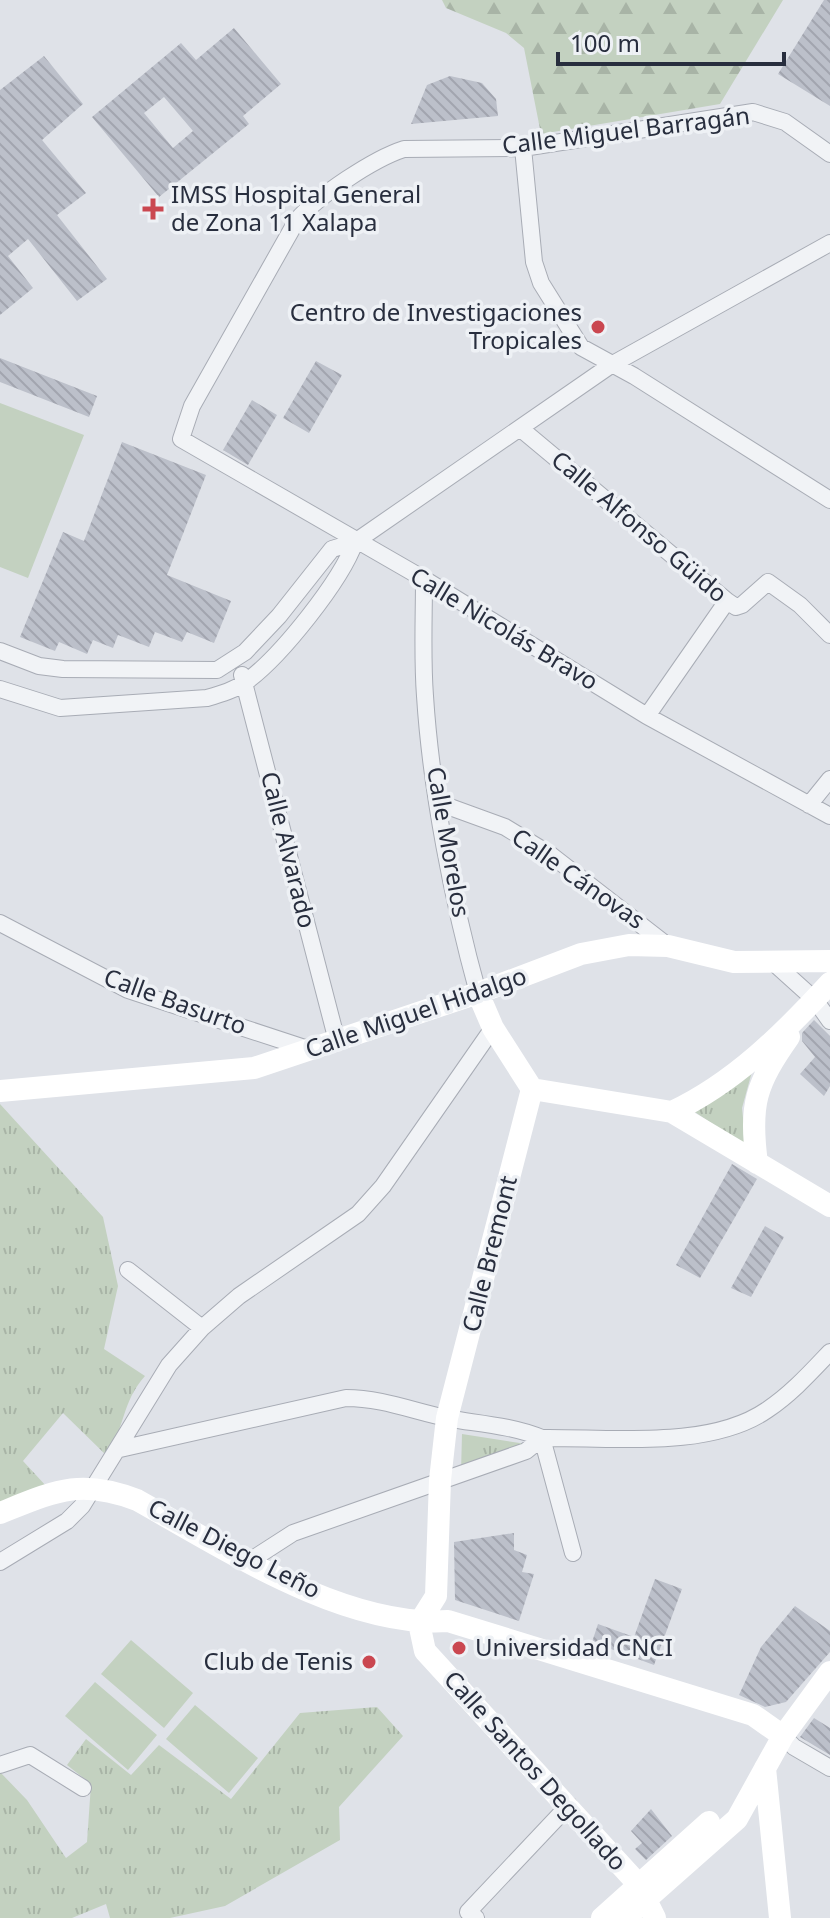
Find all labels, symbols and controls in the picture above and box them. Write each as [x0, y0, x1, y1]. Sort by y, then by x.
scale bar [558, 16, 784, 66]
text: 100 m [570, 26, 640, 59]
street label: Calle Miguel Barragán [500, 98, 752, 161]
place label: IMSS Hospital General de Zona 11 Xalapa [171, 177, 421, 238]
marker: IMSS Hospital General de Zona 11 Xalapa [142, 198, 164, 220]
place label: Centro de Investigaciones Tropicales [290, 295, 582, 356]
marker: Centro de Investigaciones Tropicales [589, 318, 607, 336]
street label: Calle Alfonso Güido [545, 443, 735, 609]
street label: Calle Nicolás Bravo [405, 558, 605, 697]
street label: Calle Morelos [420, 764, 479, 920]
street label: Calle Alvarado [254, 768, 325, 931]
street label: Calle Cánovas [506, 820, 652, 936]
street label: Calle Miguel Hidalgo [300, 958, 531, 1065]
street label: Calle Basurto [100, 960, 251, 1042]
street label: Calle Bremont [453, 1172, 524, 1335]
street label: Calle Diego Leño [143, 1490, 326, 1605]
place label: Universidad CNCI [475, 1630, 673, 1663]
marker: Universidad CNCI [450, 1639, 468, 1657]
place label: Club de Tenis [204, 1644, 353, 1677]
marker: Club de Tenis [360, 1653, 378, 1671]
street label: Calle Santos Degollado [437, 1663, 635, 1877]

